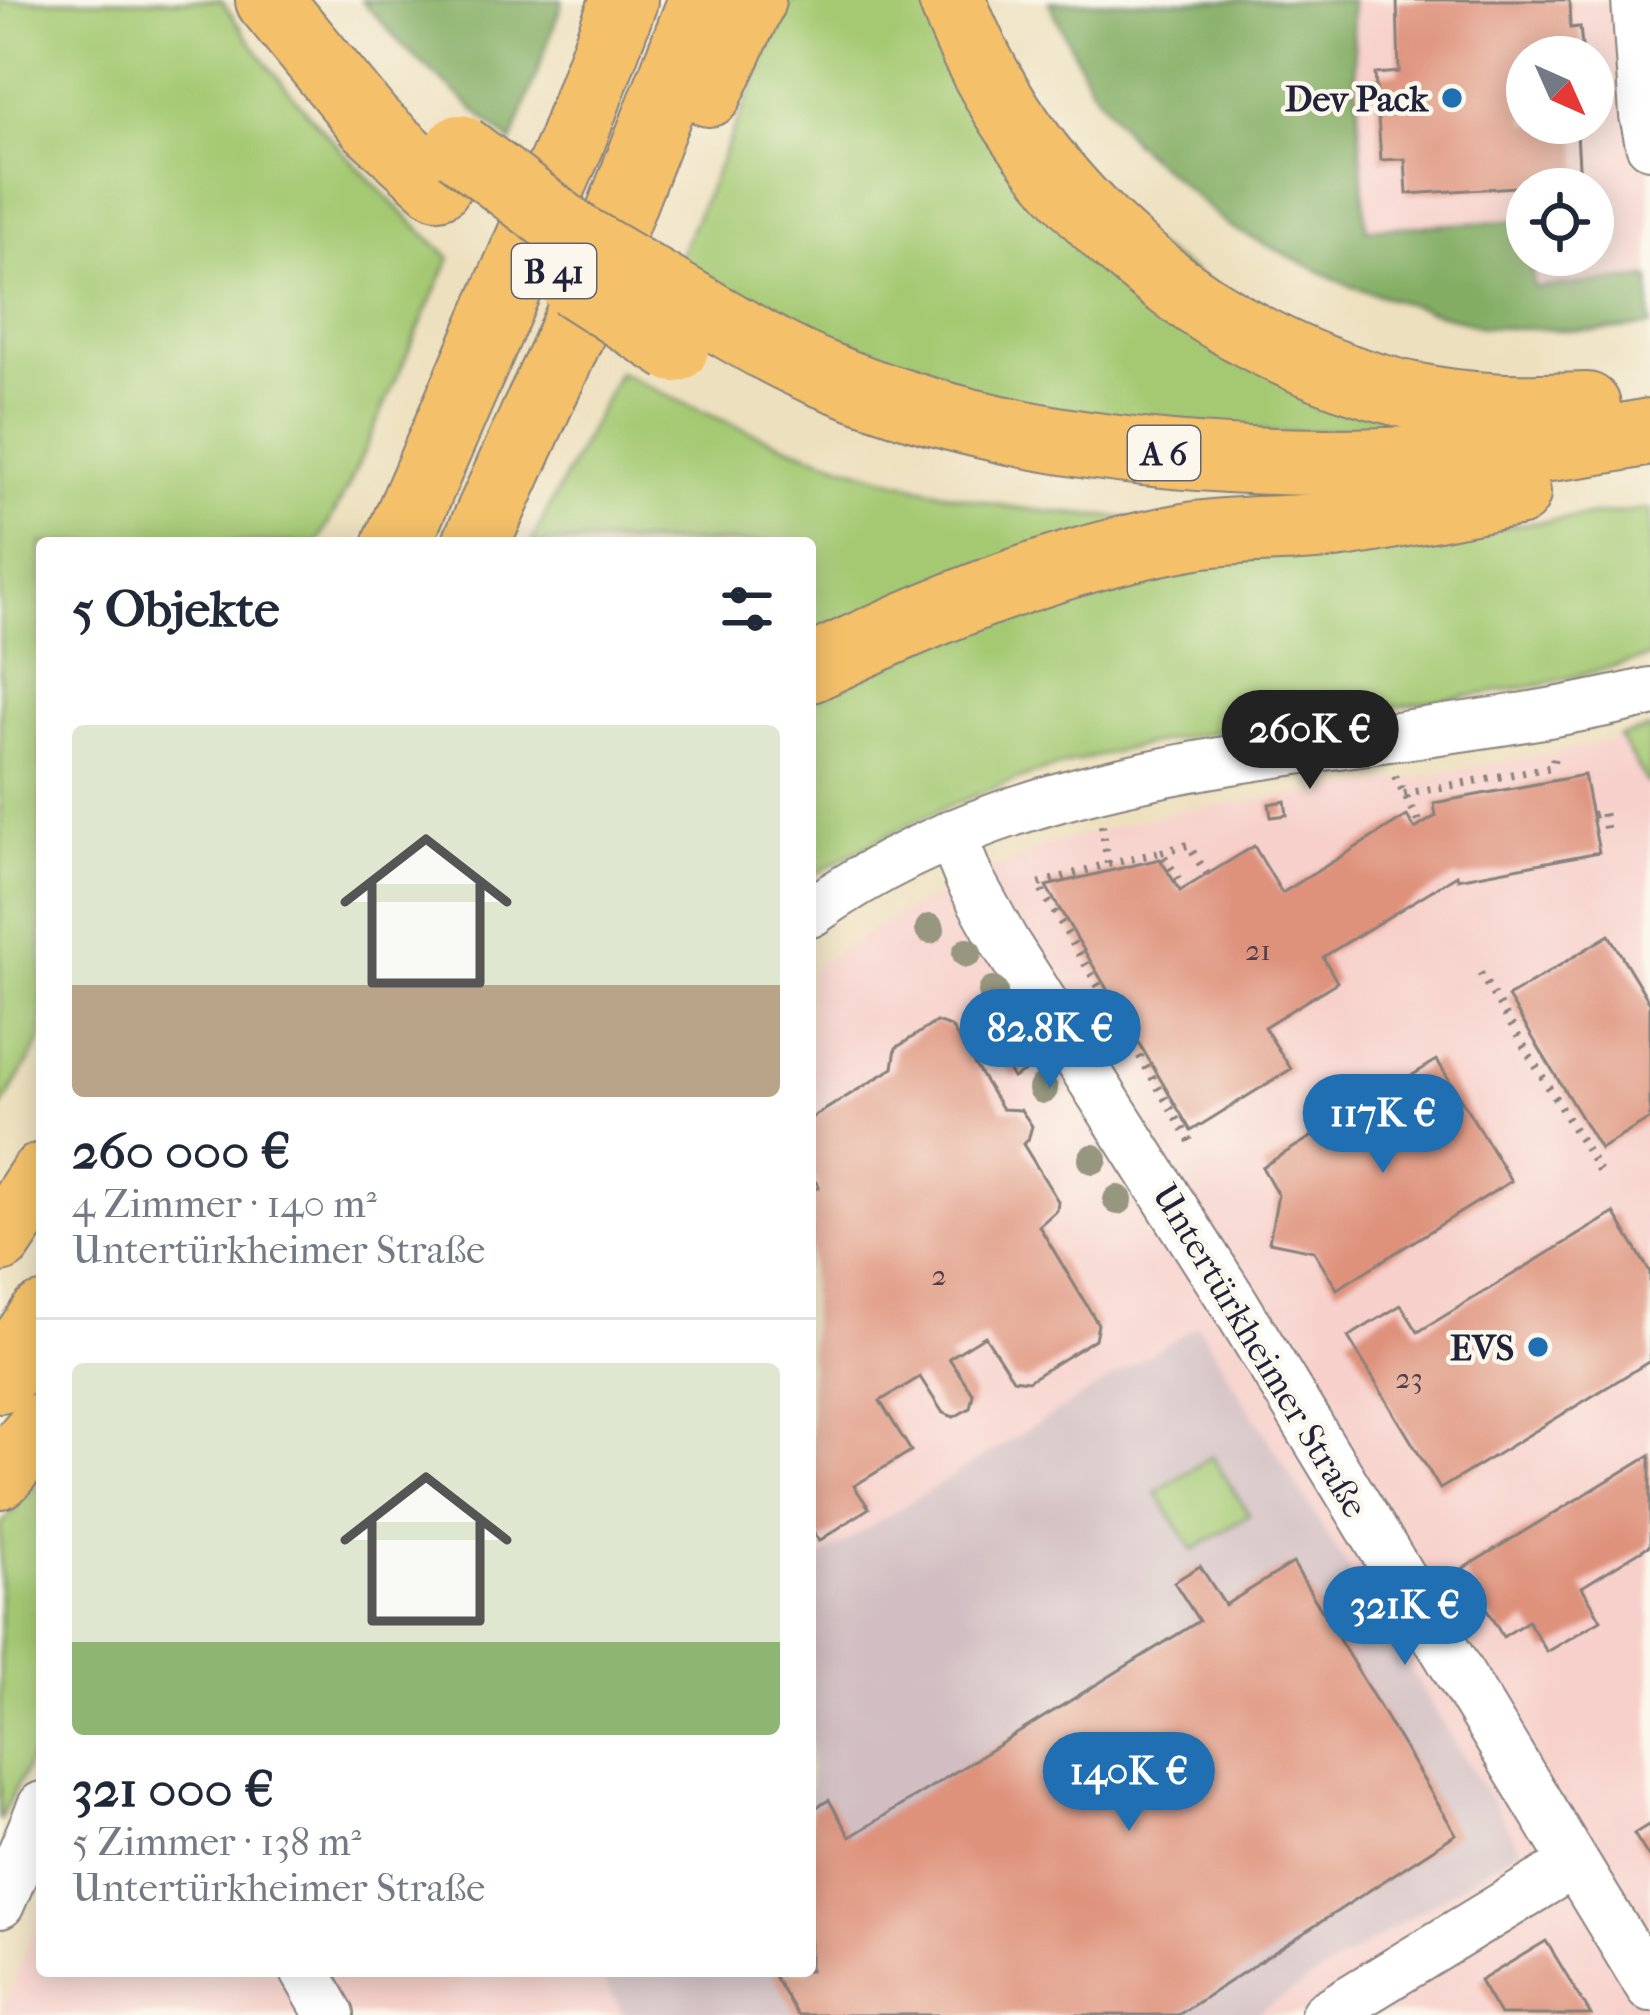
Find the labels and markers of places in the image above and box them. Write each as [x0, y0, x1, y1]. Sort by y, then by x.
place label: Dev Pack [1285, 78, 1429, 120]
marker: Dev Pack [1439, 85, 1465, 111]
pin: 260K € [1212, 690, 1408, 792]
pin: 82.8K € [939, 989, 1161, 1091]
pin: 117K € [1285, 1074, 1481, 1176]
place label: EVS [1450, 1327, 1514, 1369]
marker: EVS [1525, 1334, 1551, 1360]
pin: 321K € [1307, 1566, 1503, 1668]
pin: 140K € [1031, 1732, 1227, 1834]

